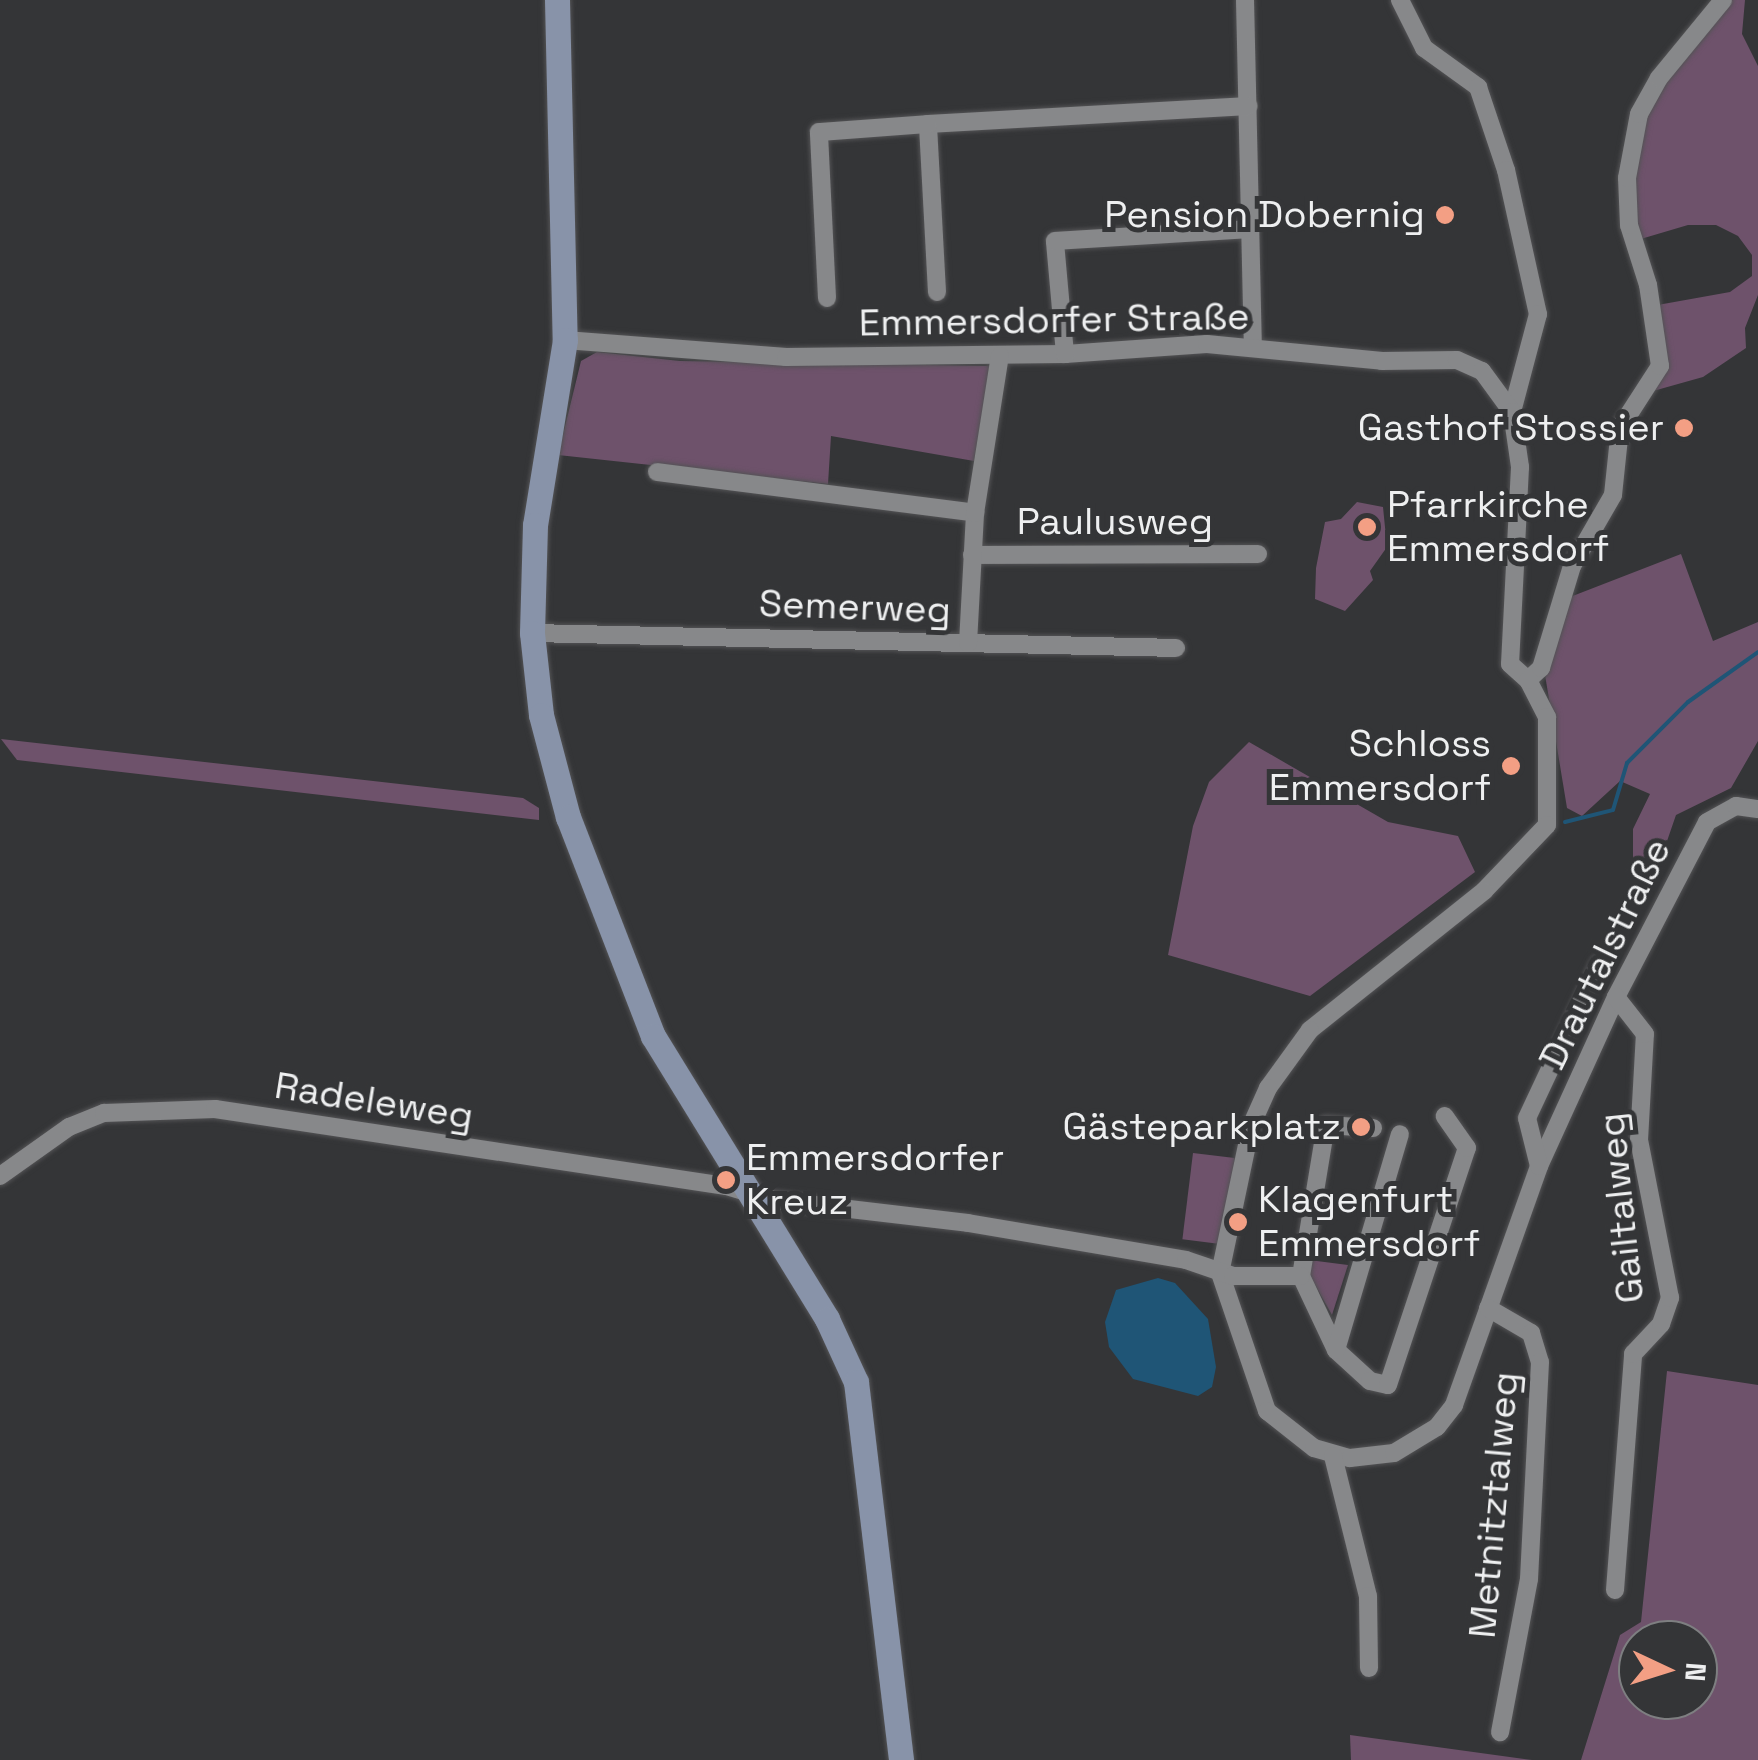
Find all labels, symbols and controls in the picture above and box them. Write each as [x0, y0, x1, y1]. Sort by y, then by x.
place label: Pension Dobernig [1104, 192, 1425, 238]
marker: Pension Dobernig [1434, 204, 1456, 226]
street label: Emmersdorfer Straße [858, 294, 1250, 346]
place label: Gasthof Stossier [1358, 405, 1664, 451]
marker: Gasthof Stossier [1673, 417, 1695, 439]
place label: Pfarrkirche Emmersdorf [1387, 482, 1609, 572]
street label: Paulusweg [1017, 499, 1213, 545]
marker: Pfarrkirche Emmersdorf [1356, 516, 1378, 538]
street label: Semerweg [758, 581, 952, 633]
place label: Schloss Emmersdorf [1269, 721, 1491, 811]
marker: Schloss Emmersdorf [1500, 755, 1522, 777]
street label: Drautalstraße [1529, 831, 1681, 1077]
street label: Radeleweg [271, 1063, 477, 1139]
place label: Gästeparkplatz [1063, 1104, 1341, 1150]
street label: Gailtalweg [1588, 1111, 1654, 1305]
marker: Gästeparkplatz [1350, 1116, 1372, 1138]
place label: Emmersdorfer Kreuz [746, 1135, 1004, 1224]
marker: Emmersdorfer Kreuz [715, 1169, 737, 1191]
place label: Klagenfurt Emmersdorf [1258, 1177, 1480, 1266]
marker: Klagenfurt Emmersdorf [1227, 1211, 1249, 1233]
street label: Metnitztalweg [1460, 1370, 1528, 1640]
north arrow [1618, 1620, 1718, 1720]
text: N [1677, 1661, 1715, 1683]

